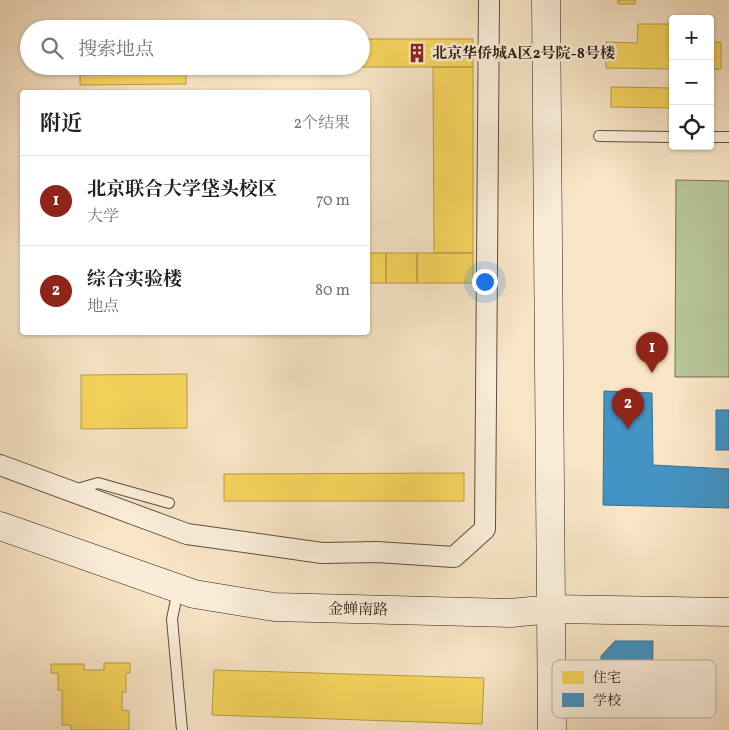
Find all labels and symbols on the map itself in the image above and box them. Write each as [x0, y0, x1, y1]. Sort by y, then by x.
building icon: 北京华侨城A区2号院-8号楼 [406, 42, 428, 64]
place label: 北京华侨城A区2号院-8号楼 [432, 44, 615, 65]
your location [472, 269, 498, 295]
pin: 1 [636, 332, 668, 373]
pin: 2 [612, 388, 644, 429]
street label: 金蝉南路 [328, 599, 388, 622]
legend [552, 660, 716, 718]
text: 住宅 [593, 669, 621, 688]
text: 学校 [593, 692, 621, 711]

